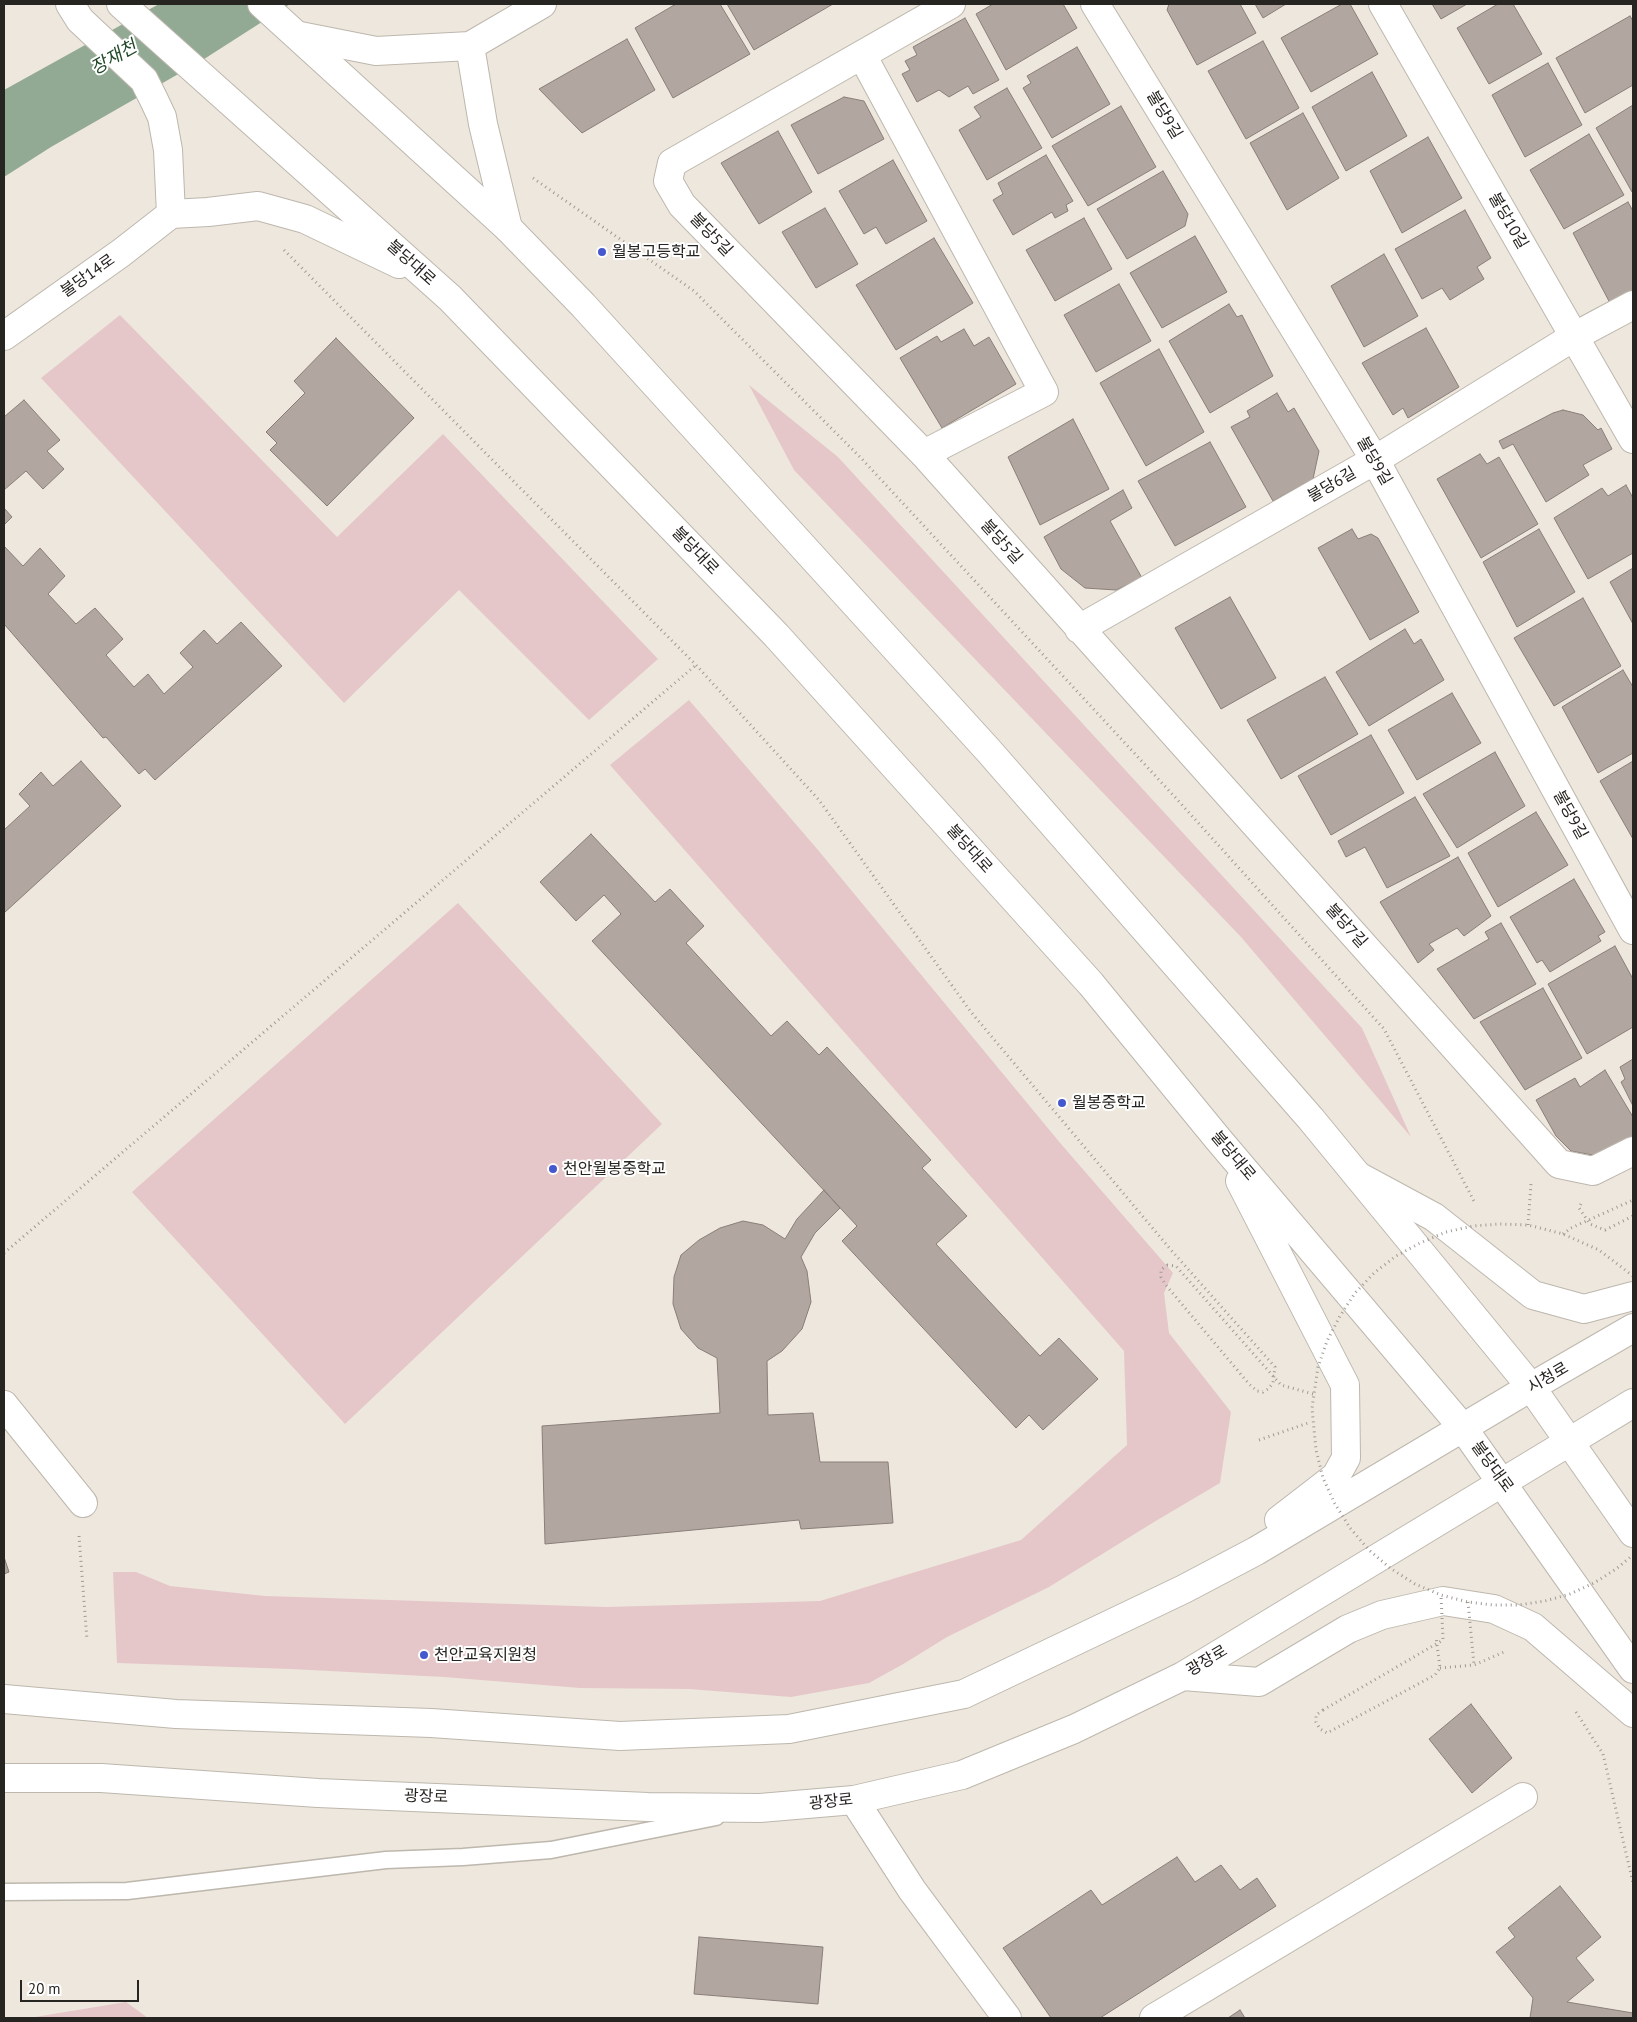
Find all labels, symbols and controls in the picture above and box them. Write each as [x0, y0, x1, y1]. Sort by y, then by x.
water label: 장재천 [87, 36, 141, 80]
street label: 불당9길 [1142, 87, 1186, 143]
street label: 불당10길 [1484, 190, 1532, 252]
street label: 불당5길 [686, 209, 736, 261]
street label: 불당대로 [383, 236, 439, 290]
place label: 월봉고등학교 [612, 242, 700, 262]
marker: 월봉고등학교 [596, 246, 608, 258]
street label: 불당14로 [57, 250, 119, 302]
street label: 불당9길 [1352, 433, 1396, 489]
street label: 불당6길 [1304, 463, 1360, 507]
street label: 불당5길 [976, 516, 1026, 568]
street label: 불당대로 [668, 523, 722, 579]
street label: 불당9길 [1549, 787, 1591, 843]
street label: 불당대로 [942, 821, 996, 877]
street label: 불당7길 [1321, 900, 1371, 952]
place label: 월봉중학교 [1072, 1093, 1146, 1113]
marker: 월봉중학교 [1056, 1097, 1068, 1109]
street label: 불당대로 [1207, 1127, 1259, 1185]
place label: 천안월봉중학교 [563, 1159, 666, 1179]
marker: 천안월봉중학교 [547, 1163, 559, 1175]
street label: 시청로 [1524, 1359, 1572, 1397]
street label: 불당대로 [1467, 1438, 1517, 1496]
street label: 광장로 [1183, 1641, 1231, 1681]
place label: 천안교육지원청 [434, 1645, 537, 1665]
marker: 천안교육지원청 [418, 1649, 430, 1661]
street label: 광장로 [404, 1787, 448, 1807]
street label: 광장로 [808, 1790, 854, 1814]
scale bar [22, 1970, 141, 2002]
text: 20 m [28, 1979, 61, 1998]

